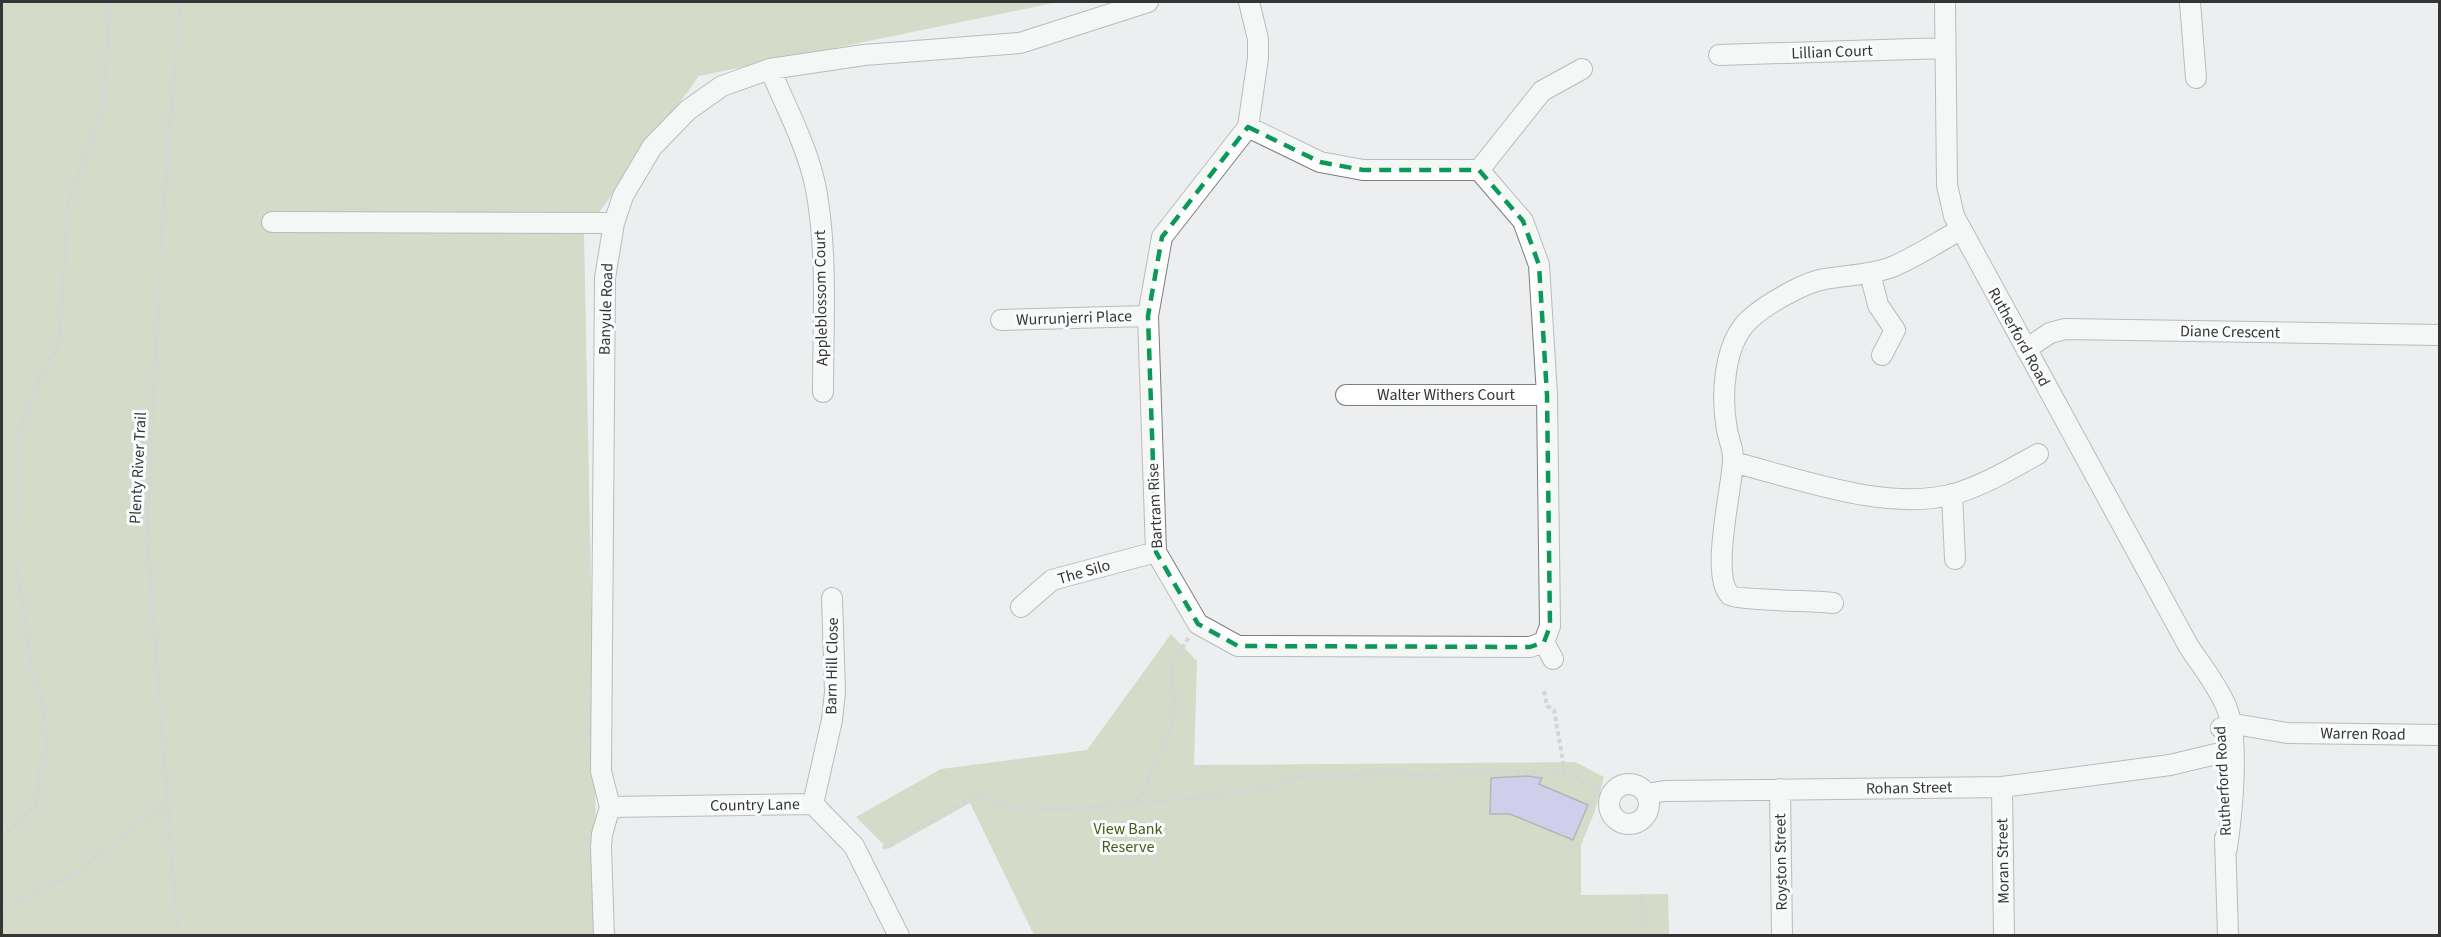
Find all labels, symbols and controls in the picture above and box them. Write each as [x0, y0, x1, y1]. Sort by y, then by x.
street label: Lillian Court [1791, 40, 1874, 64]
street label: Appleblossom Court [809, 229, 833, 366]
street label: Banyule Road [593, 263, 619, 355]
street label: Rutherford Road [1983, 283, 2055, 391]
street label: Wurrunjerri Place [1016, 305, 1132, 331]
street label: Diane Crescent [2180, 320, 2281, 344]
street label: Walter Withers Court [1377, 384, 1515, 406]
street label: Plenty River Trail [124, 411, 152, 525]
street label: Bartram Rise [1142, 463, 1168, 549]
street label: The Silo [1055, 554, 1113, 590]
street label: Barn Hill Close [820, 617, 844, 715]
street label: Warren Road [2320, 722, 2406, 746]
street label: Rutherford Road [2209, 725, 2237, 837]
street label: Rohan Street [1866, 776, 1953, 800]
street label: Country Lane [710, 793, 800, 817]
street label: Royston Street [1769, 813, 1793, 911]
street label: Moran Street [1991, 817, 2015, 904]
park label: View Bank Reserve [1093, 818, 1163, 858]

